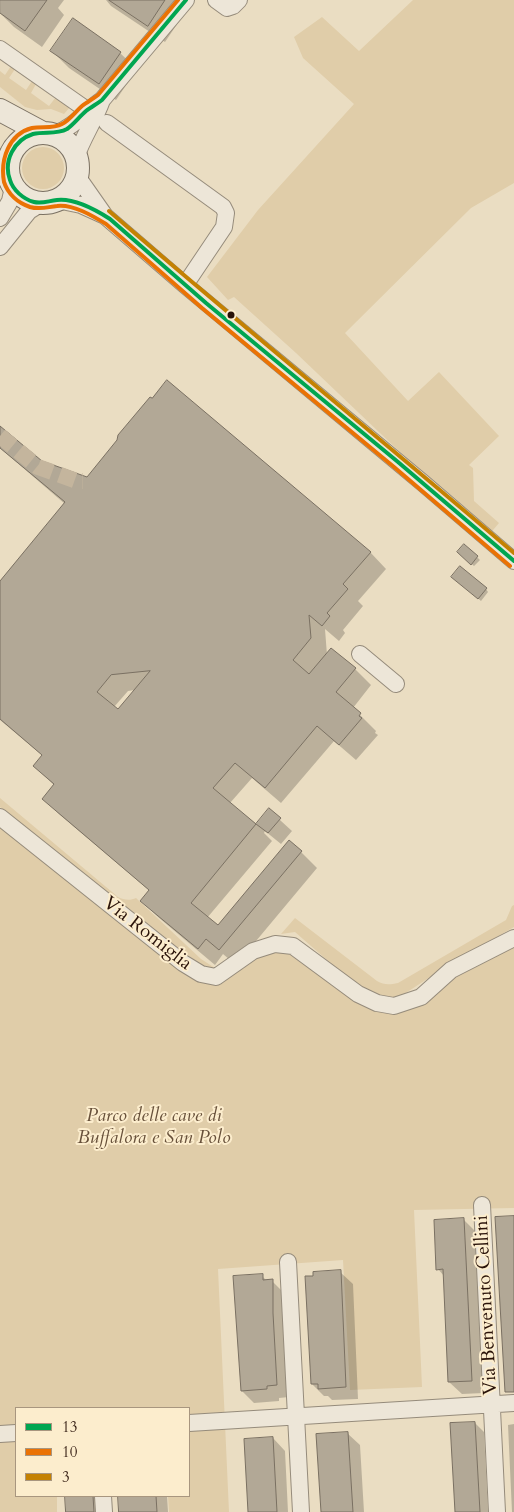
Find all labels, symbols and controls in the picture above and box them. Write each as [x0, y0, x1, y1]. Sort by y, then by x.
unlabelled marker [226, 310, 236, 320]
street label: Via Romiglia [98, 892, 196, 976]
park label: Parco delle cave di Buffalora e San Polo [77, 1106, 231, 1150]
street label: Via Benvenuto Cellini [471, 1214, 503, 1396]
legend [15, 1407, 190, 1497]
text: 13 [62, 1417, 77, 1437]
text: 10 [62, 1442, 77, 1462]
text: 3 [62, 1467, 70, 1487]

